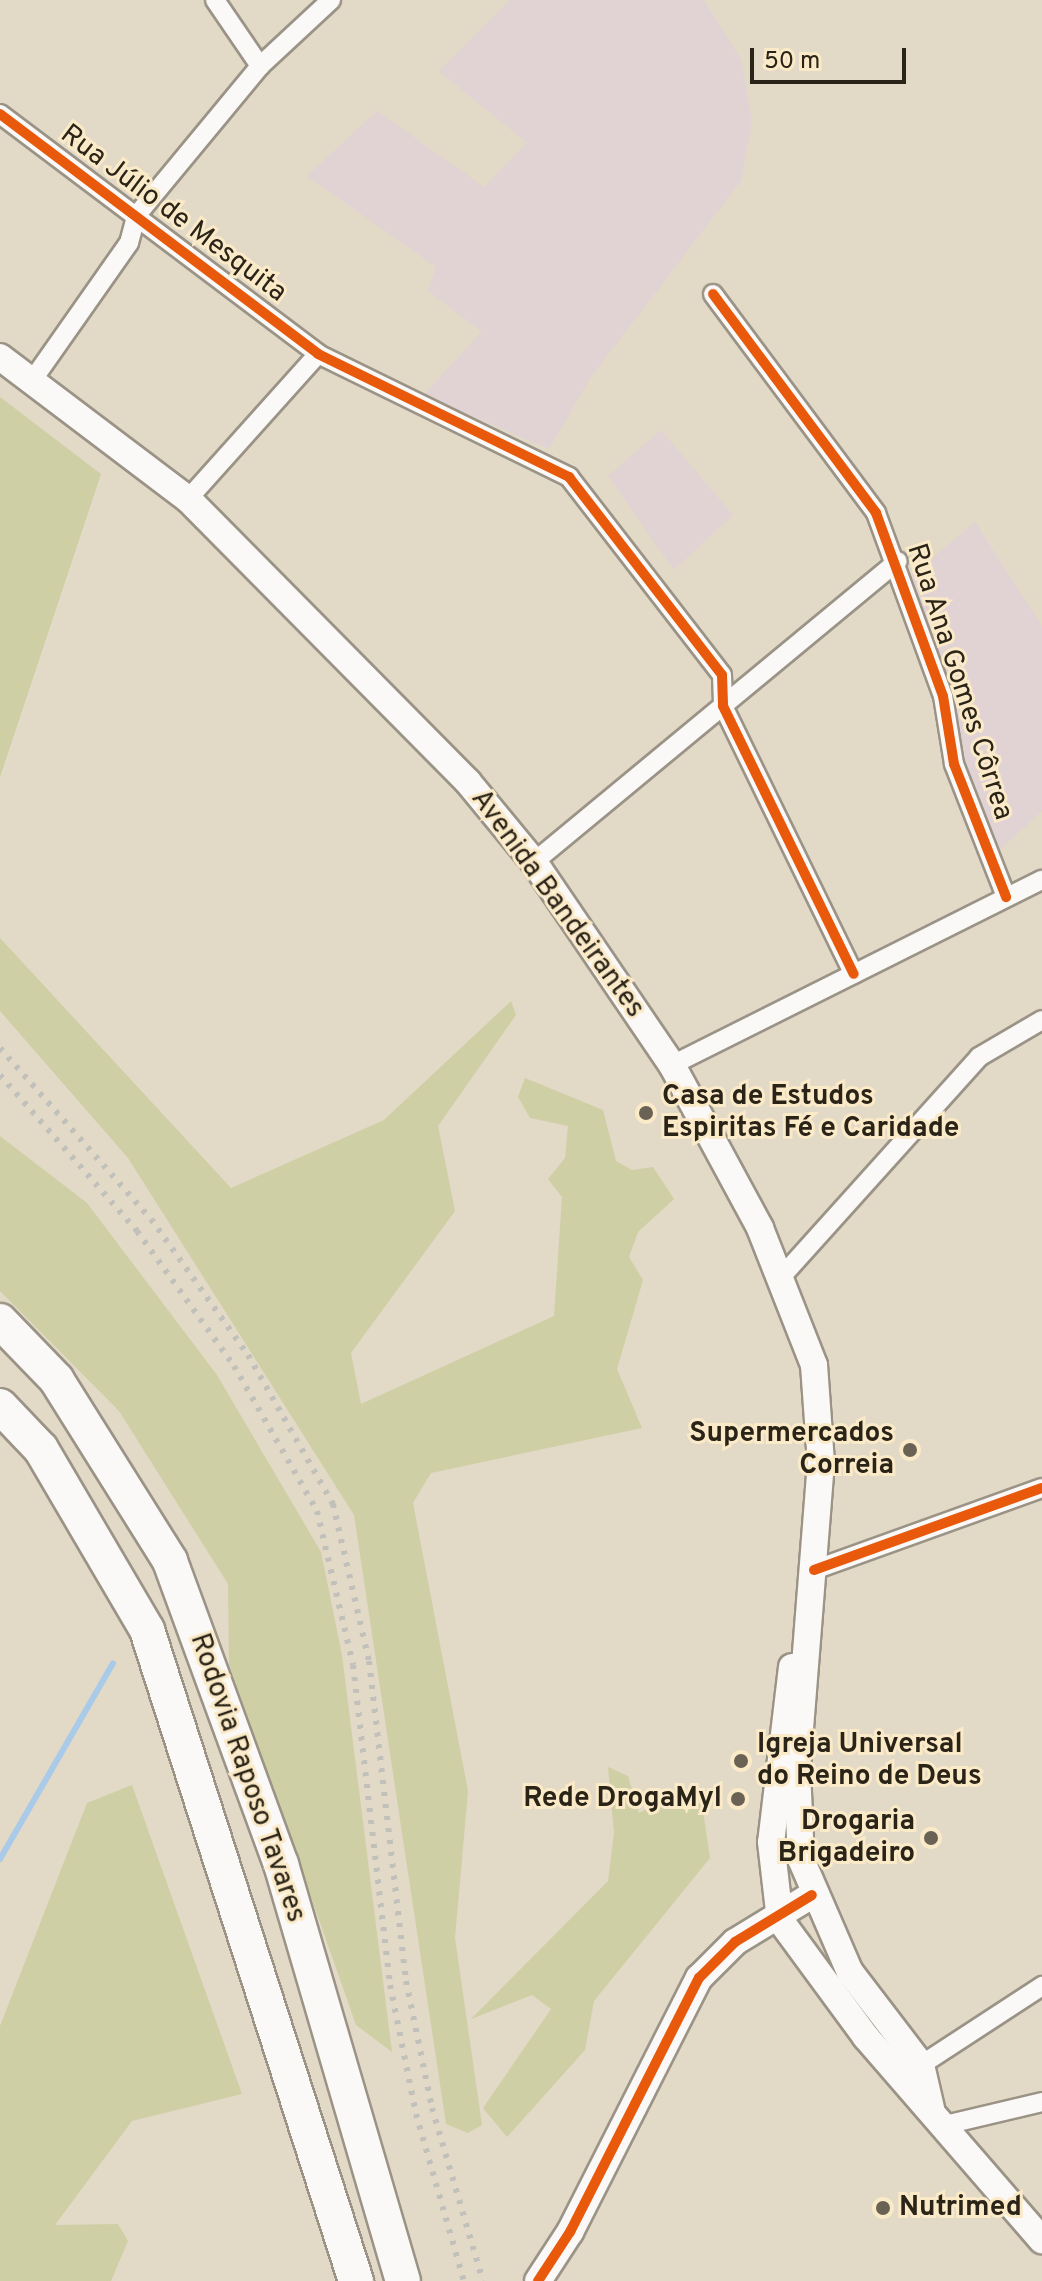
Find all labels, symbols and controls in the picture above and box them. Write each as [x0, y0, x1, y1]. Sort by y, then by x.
scale bar [754, 32, 910, 82]
text: 50 m [764, 47, 820, 77]
street label: Rua Júlio de Mesquita [53, 118, 293, 310]
street label: Rua Ana Gomes Côrrea [898, 539, 1020, 825]
street label: Avenida Bandeirantes [463, 783, 651, 1025]
place label: Casa de Estudos Espiritas Fé e Caridade [662, 1080, 959, 1146]
marker: Casa de Estudos Espiritas Fé e Caridade [637, 1104, 655, 1122]
place label: Supermercados Correia [689, 1417, 894, 1483]
marker: Supermercados Correia [901, 1441, 919, 1459]
street label: Rodovia Raposo Tavares [182, 1629, 312, 1927]
place label: Igreja Universal do Reino de Deus [757, 1728, 982, 1794]
marker: Igreja Universal do Reino de Deus [732, 1752, 750, 1770]
place label: Rede DrogaMyl [523, 1782, 722, 1816]
marker: Rede DrogaMyl [729, 1790, 747, 1808]
place label: Drogaria Brigadeiro [778, 1805, 915, 1871]
marker: Drogaria Brigadeiro [922, 1829, 940, 1847]
place label: Nutrimed [899, 2191, 1022, 2225]
marker: Nutrimed [874, 2199, 892, 2217]

